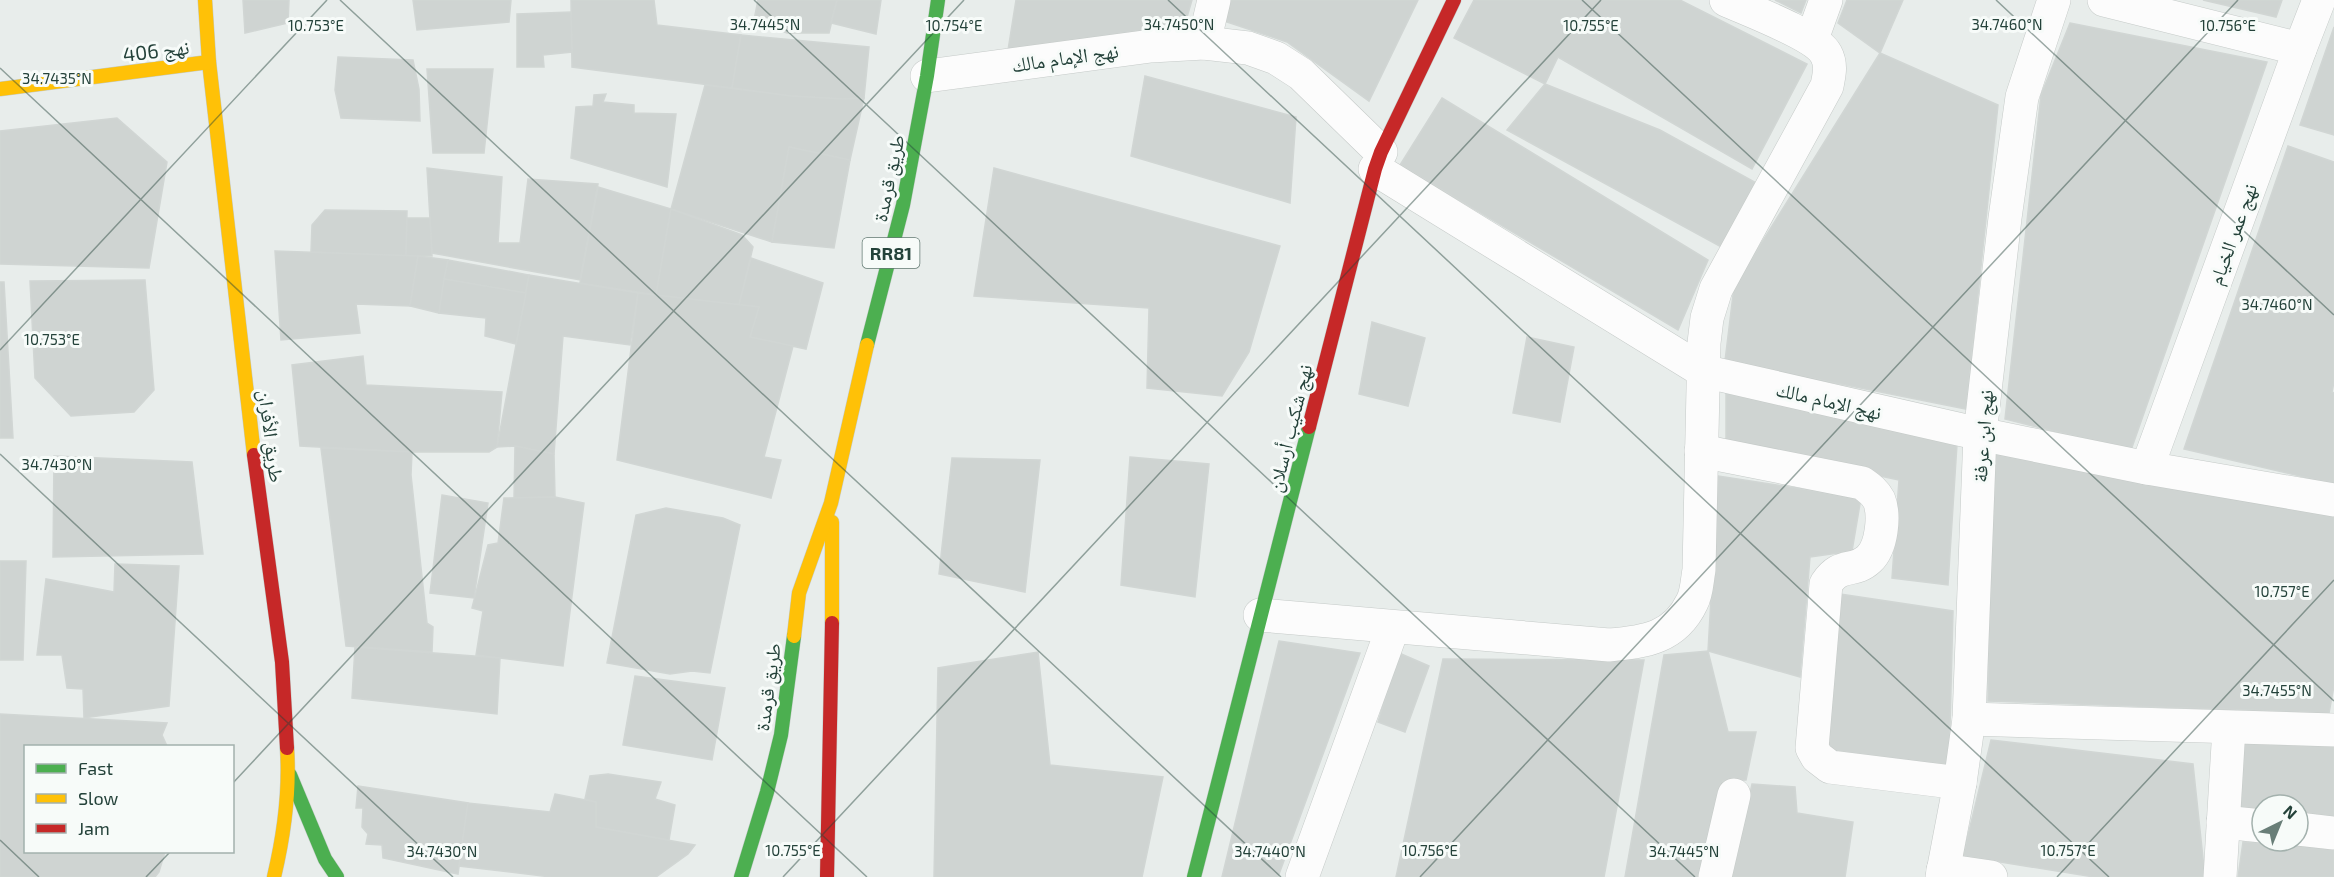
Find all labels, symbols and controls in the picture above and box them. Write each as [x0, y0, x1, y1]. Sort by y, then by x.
text: 34.7445°N [730, 15, 800, 33]
text: 34.7450°N [1144, 15, 1214, 33]
text: 34.7460°N [1971, 15, 2043, 33]
text: 10.753°E [288, 16, 344, 34]
text: 10.754°E [926, 16, 982, 34]
text: 10.755°E [1563, 16, 1619, 34]
text: 10.756°E [2200, 16, 2256, 34]
street label: نهج 406 [121, 34, 191, 68]
street label: نهج الإمام مالك [1010, 38, 1120, 79]
text: 34.7435°N [22, 69, 92, 87]
street label: طريق قرمدة [867, 132, 910, 224]
street label: نهج عمر الخيام [2203, 180, 2264, 289]
road number: RR81 [862, 238, 920, 268]
text: 34.7460°N [2241, 295, 2313, 313]
text: 10.753°E [24, 330, 80, 348]
street label: نهج شكيب أرسلان [1262, 362, 1318, 495]
street label: نهج الإمام مالك [1773, 376, 1884, 427]
street label: طريق الأفران [253, 388, 290, 484]
street label: نهج ابن عرفة [1967, 389, 1999, 483]
text: 34.7430°N [22, 455, 92, 473]
text: 10.757°E [2254, 582, 2310, 600]
street label: طريق قرمدة [749, 641, 786, 733]
text: 34.7455°N [2242, 681, 2312, 699]
legend [24, 745, 234, 853]
text: Fast [78, 757, 113, 779]
text: Slow [78, 787, 119, 809]
north arrow [2250, 793, 2310, 853]
text: N [2280, 801, 2301, 823]
text: Jam [78, 817, 110, 839]
text: 10.755°E [765, 841, 821, 859]
text: 10.756°E [1402, 841, 1458, 859]
text: 10.757°E [2040, 841, 2096, 859]
text: 34.7430°N [407, 842, 477, 860]
text: 34.7440°N [1234, 842, 1306, 860]
text: 34.7445°N [1649, 842, 1719, 860]

